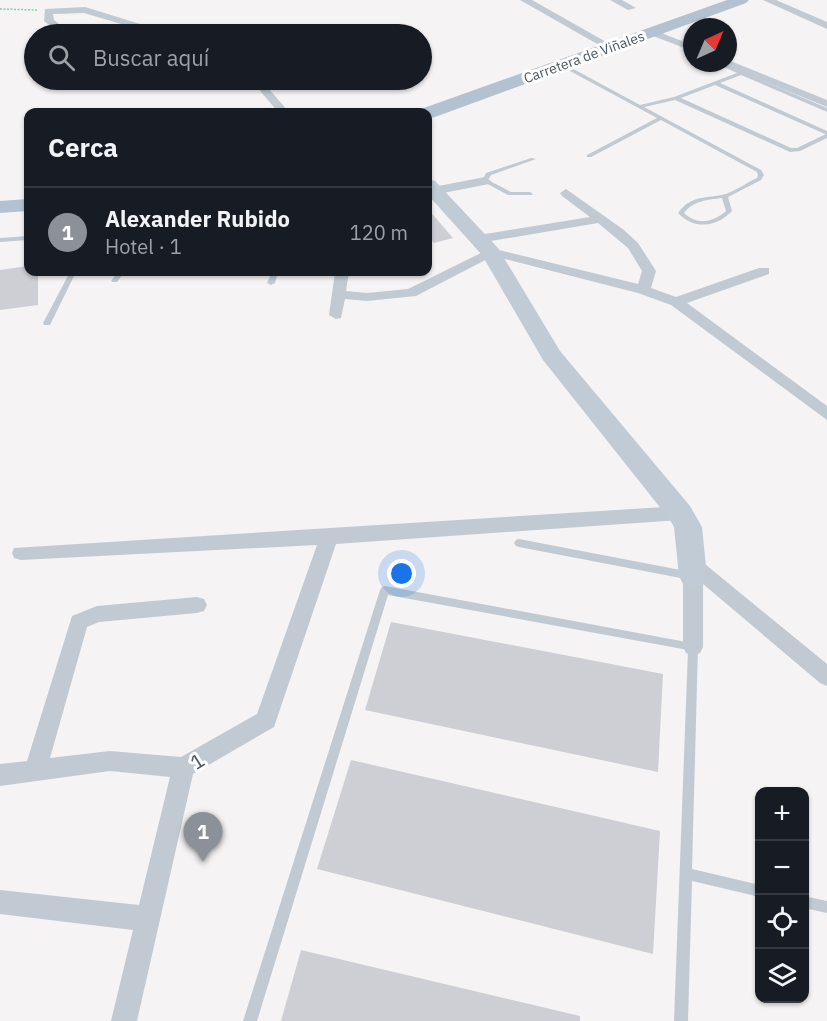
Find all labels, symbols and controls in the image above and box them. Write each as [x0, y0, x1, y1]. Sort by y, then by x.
north arrow [683, 18, 737, 72]
search box [24, 24, 432, 90]
street label: Carretera de Viñales [521, 27, 647, 87]
icon: search [45, 41, 78, 74]
text: Buscar aquí [93, 43, 209, 72]
text: Cerca [48, 130, 118, 164]
text: Alexander Rubido [105, 204, 290, 233]
text: 1 [62, 219, 74, 246]
text: 120 m [350, 219, 408, 246]
text: Hotel · 1 [105, 233, 182, 260]
your location [387, 559, 416, 588]
street label: 1 [185, 746, 209, 776]
map controls [755, 787, 809, 1003]
button: + [755, 787, 809, 841]
pin: 1 [184, 812, 222, 862]
button: − [755, 841, 809, 895]
button: locate [755, 895, 809, 949]
button: layers [755, 949, 809, 1003]

